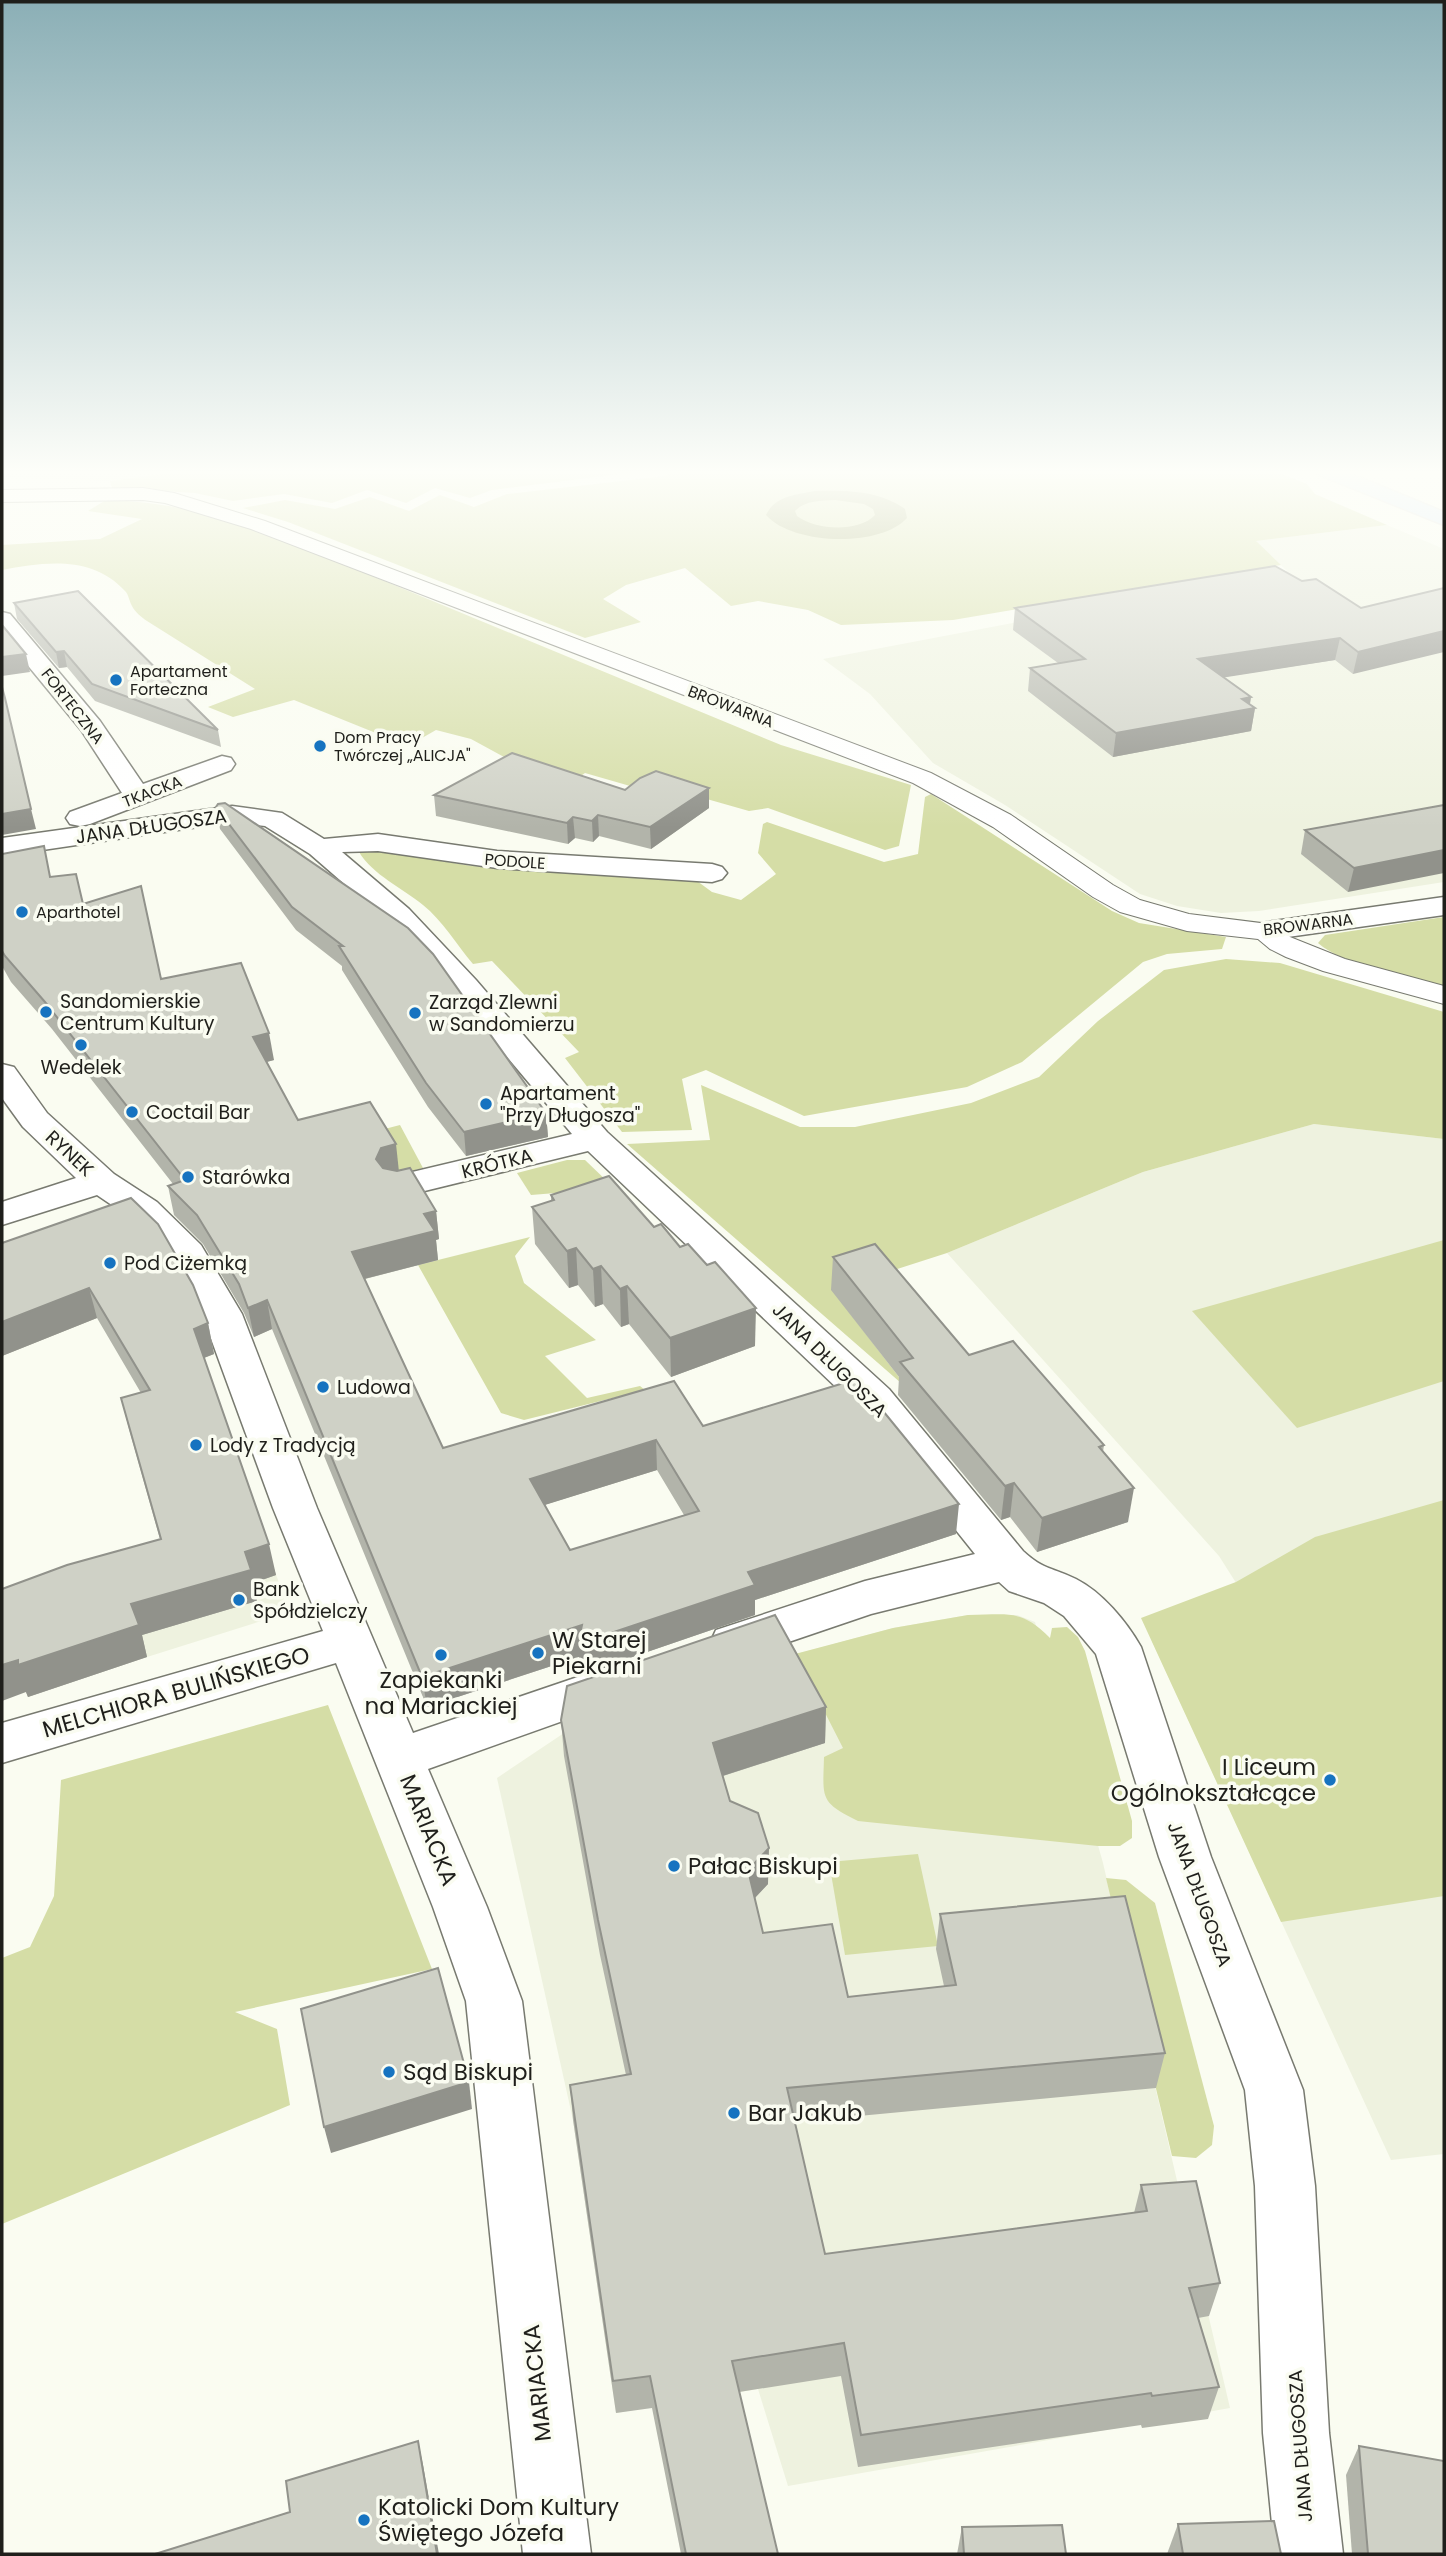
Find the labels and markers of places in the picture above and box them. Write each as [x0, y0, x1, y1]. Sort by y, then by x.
place label: Apartament Forteczna [130, 660, 228, 701]
marker: Apartament Forteczna [108, 672, 124, 688]
place label: Dom Pracy Twórczej „ALICJA" [334, 726, 471, 767]
marker: Dom Pracy Twórczej „ALICJA" [312, 738, 328, 754]
place label: Aparthotel [36, 901, 120, 924]
marker: Aparthotel [14, 904, 30, 920]
place label: Sandomierskie Centrum Kultury [60, 988, 215, 1037]
place label: Zarząd Zlewni w Sandomierzu [429, 989, 575, 1038]
marker: Sandomierskie Centrum Kultury [38, 1004, 54, 1020]
marker: Zarząd Zlewni w Sandomierzu [407, 1005, 423, 1021]
marker: Wedelek [73, 1037, 89, 1053]
place label: Wedelek [40, 1054, 122, 1081]
place label: Apartament "Przy Długosza" [500, 1080, 640, 1129]
marker: Apartament "Przy Długosza" [478, 1096, 494, 1112]
place label: Coctail Bar [146, 1099, 250, 1126]
marker: Coctail Bar [124, 1104, 140, 1120]
place label: Starówka [202, 1164, 290, 1191]
marker: Starówka [180, 1169, 196, 1185]
place label: Pod Ciżemką [124, 1250, 247, 1277]
marker: Pod Ciżemką [102, 1255, 118, 1271]
place label: Ludowa [337, 1374, 411, 1401]
marker: Ludowa [315, 1379, 331, 1395]
place label: Lody z Tradycją [210, 1432, 356, 1459]
marker: Lody z Tradycją [188, 1437, 204, 1453]
place label: Bank Spółdzielczy [253, 1576, 368, 1625]
marker: Bank Spółdzielczy [231, 1592, 247, 1608]
place label: W Starej Piekarni [552, 1624, 647, 1682]
marker: W Starej Piekarni [530, 1645, 546, 1661]
marker: Zapiekanki na Mariackiej [433, 1647, 449, 1663]
place label: Zapiekanki na Mariackiej [365, 1664, 517, 1722]
place label: I Liceum Ogólnokształcące [1111, 1751, 1316, 1809]
marker: I Liceum Ogólnokształcące [1322, 1772, 1338, 1788]
place label: Pałac Biskupi [688, 1850, 838, 1882]
marker: Pałac Biskupi [666, 1858, 682, 1874]
place label: Sąd Biskupi [403, 2056, 533, 2088]
marker: Sąd Biskupi [381, 2064, 397, 2080]
place label: Bar Jakub [748, 2097, 862, 2129]
marker: Bar Jakub [726, 2105, 742, 2121]
place label: Katolicki Dom Kultury Świętego Józefa [378, 2491, 619, 2549]
marker: Katolicki Dom Kultury Świętego Józefa [356, 2512, 372, 2528]

